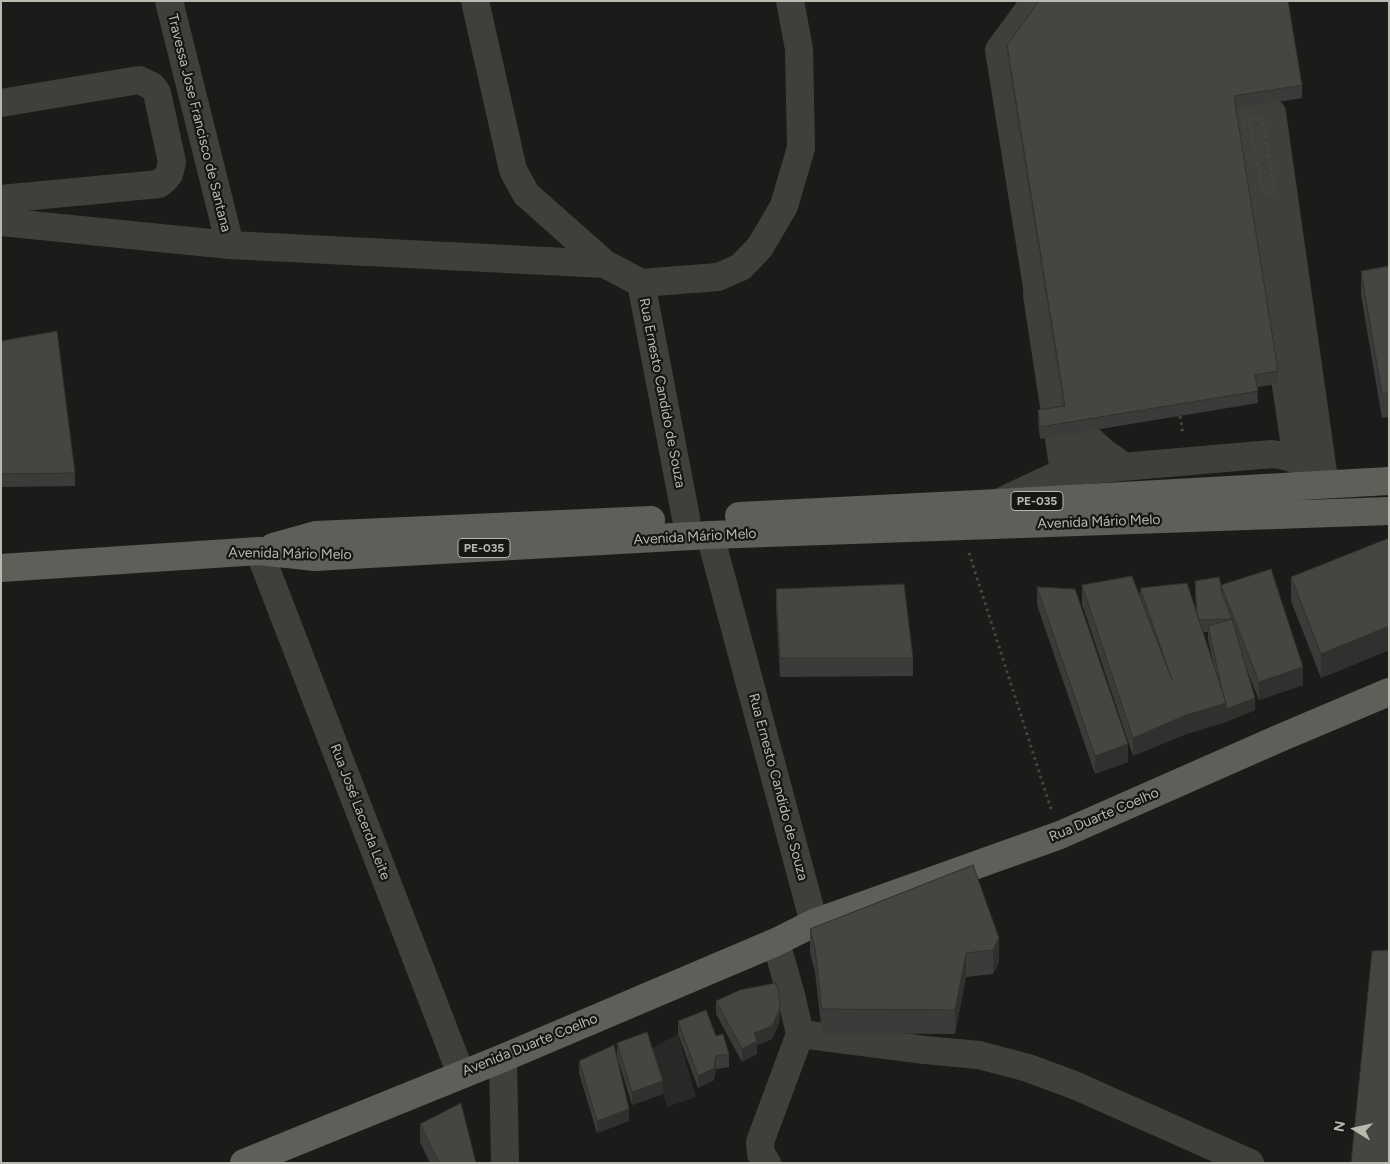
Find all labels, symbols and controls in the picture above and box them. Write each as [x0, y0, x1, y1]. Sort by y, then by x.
street label: Travessa Jose Francisco de Santana [164, 12, 234, 234]
street label: Rua Ernesto Candido de Souza [635, 297, 689, 489]
road number: PE-035 [1011, 492, 1063, 511]
street label: Avenida Mário Melo [1037, 511, 1161, 533]
street label: Avenida Mário Melo [633, 525, 757, 549]
road number: PE-035 [458, 538, 510, 558]
street label: Avenida Mário Melo [228, 545, 352, 563]
street label: Rua Ernesto Candido de Souza [745, 692, 811, 882]
street label: Rua José Lacerda Leite [326, 742, 394, 882]
street label: Rua Duarte Coelho [1047, 784, 1161, 846]
street label: Avenida Duarte Coelho [460, 1010, 600, 1080]
north arrow [1330, 1104, 1380, 1154]
text: N [1330, 1120, 1349, 1133]

